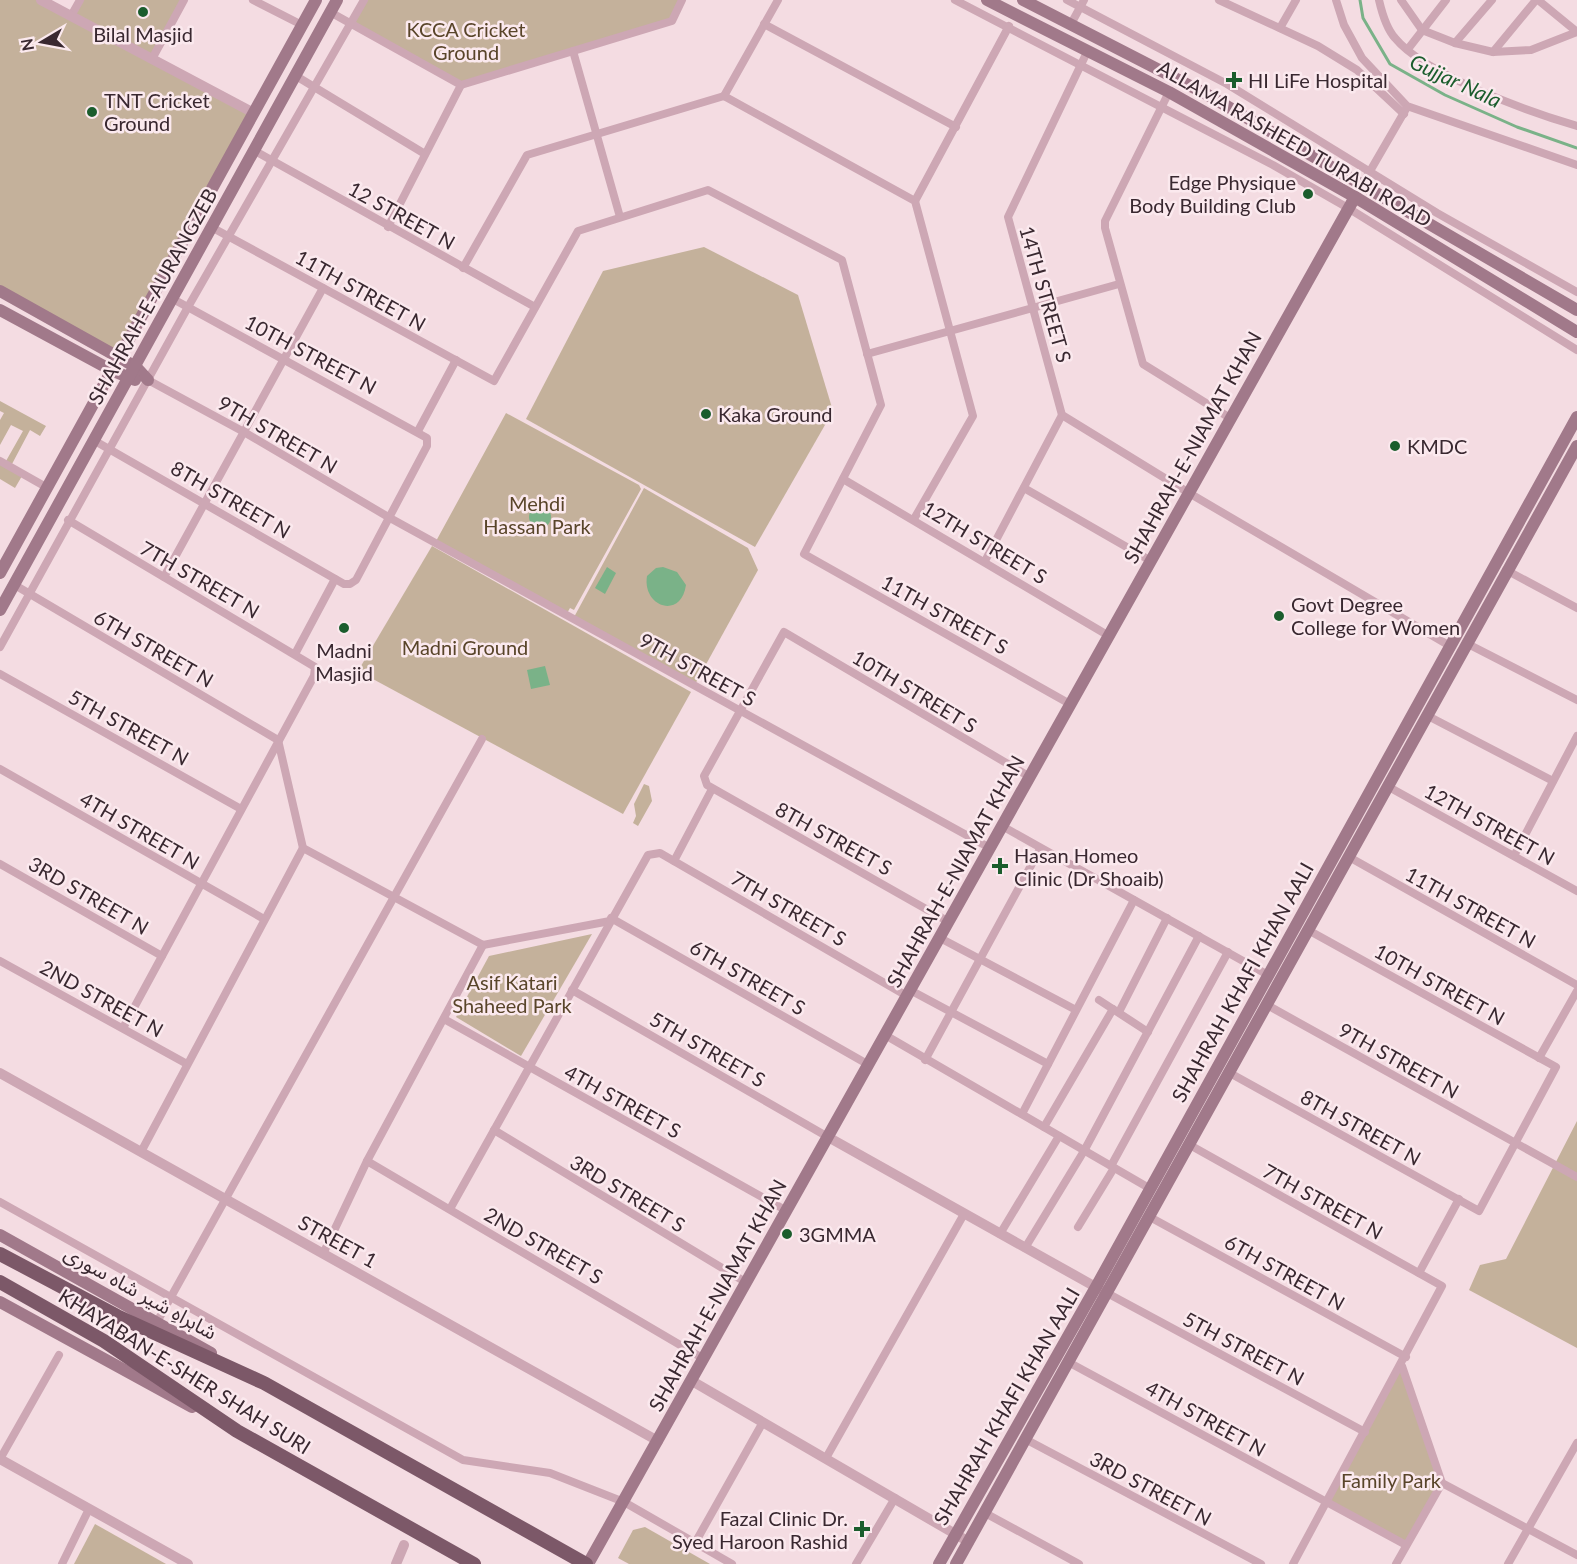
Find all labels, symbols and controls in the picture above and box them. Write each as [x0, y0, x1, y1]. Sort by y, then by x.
marker: Bilal Masjid [136, 5, 150, 19]
north arrow [12, 12, 72, 72]
park label: KCCA Cricket Ground [407, 17, 526, 64]
place label: Bilal Masjid [93, 22, 193, 46]
text: N [16, 37, 37, 52]
water label: Gujjar Nala [1406, 48, 1506, 112]
street label: ALLAMA RASHEED TURABI ROAD [1154, 55, 1436, 231]
place label: HI LiFe Hospital [1248, 68, 1388, 92]
marker: HI LiFe Hospital [1225, 71, 1243, 89]
place label: TNT Cricket Ground [104, 88, 210, 135]
marker: TNT Cricket Ground [85, 105, 99, 119]
place label: Edge Physique Body Building Club [1129, 170, 1296, 217]
street label: 12 STREET N [344, 176, 460, 254]
street label: SHAHRAH-E-AURANGZEB [83, 184, 221, 408]
marker: Edge Physique Body Building Club [1301, 187, 1315, 201]
street label: 14TH STREET S [1015, 223, 1077, 365]
street label: 11TH STREET N [292, 244, 430, 336]
street label: 10TH STREET N [241, 309, 381, 399]
street label: SHAHRAH-E-NIAMAT KHAN [1118, 327, 1266, 567]
street label: 9TH STREET N [214, 390, 342, 478]
place label: Kaka Ground [718, 402, 833, 426]
marker: Kaka Ground [699, 407, 713, 421]
place label: KMDC [1407, 434, 1467, 458]
marker: KMDC [1388, 439, 1402, 453]
street label: 8TH STREET N [167, 455, 295, 543]
park label: Mehdi Hassan Park [483, 491, 592, 538]
street label: 12TH STREET S [918, 495, 1052, 589]
street label: 7TH STREET N [136, 535, 264, 623]
street label: 11TH STREET S [878, 569, 1012, 659]
place label: Govt Degree College for Women [1291, 592, 1460, 639]
street label: 6TH STREET N [90, 604, 218, 692]
marker: Govt Degree College for Women [1272, 609, 1286, 623]
marker: Madni Masjid [337, 621, 351, 635]
street label: 9TH STREET S [636, 627, 760, 711]
park label: Madni Ground [402, 635, 528, 659]
place label: Madni Masjid [315, 638, 373, 685]
street label: 10TH STREET S [848, 644, 982, 738]
street label: 5TH STREET N [65, 684, 193, 770]
street label: SHAHRAH-E-NIAMAT KHAN [881, 751, 1029, 991]
street label: 12TH STREET N [1421, 778, 1559, 870]
street label: 4TH STREET N [76, 786, 204, 874]
street label: 8TH STREET S [772, 796, 896, 880]
place label: Hasan Homeo Clinic (Dr Shoaib) [1014, 843, 1164, 890]
street label: 3RD STREET N [25, 851, 153, 939]
marker: Hasan Homeo Clinic (Dr Shoaib) [991, 857, 1009, 875]
street label: SHAHRAH KHAFI KHAN AALI [1166, 858, 1318, 1106]
street label: 11TH STREET N [1402, 861, 1540, 953]
street label: 7TH STREET S [727, 865, 851, 951]
street label: 6TH STREET S [686, 934, 810, 1020]
street label: 10TH STREET N [1371, 938, 1509, 1030]
street label: 2ND STREET N [36, 954, 168, 1042]
park label: Asif Katari Shaheed Park [452, 970, 573, 1017]
street label: 5TH STREET S [646, 1006, 770, 1092]
street label: 9TH STREET N [1335, 1017, 1463, 1103]
street label: 4TH STREET S [561, 1059, 685, 1143]
street label: 8TH STREET N [1297, 1084, 1425, 1170]
street label: 3RD STREET S [566, 1149, 690, 1237]
street label: 7TH STREET N [1259, 1158, 1387, 1244]
street label: SHAHRAH-E-NIAMAT KHAN [643, 1175, 791, 1415]
street label: 2ND STREET S [481, 1201, 607, 1289]
street label: STREET 1 [294, 1210, 382, 1272]
place label: 3GMMA [799, 1222, 876, 1246]
marker: 3GMMA [780, 1227, 794, 1241]
street label: 6TH STREET N [1221, 1229, 1349, 1315]
street label: شاہراہِ شیر شاہ سوری [60, 1240, 222, 1345]
street label: KHAYABAN-E-SHER SHAH SURI [55, 1283, 315, 1459]
street label: SHAHRAH KHAFI KHAN AALI [928, 1283, 1084, 1529]
street label: 5TH STREET N [1179, 1306, 1309, 1390]
street label: 4TH STREET N [1142, 1375, 1270, 1461]
street label: 3RD STREET N [1086, 1446, 1216, 1530]
park label: Family Park [1341, 1468, 1442, 1492]
place label: Fazal Clinic Dr. Syed Haroon Rashid [672, 1506, 848, 1553]
marker: Fazal Clinic Dr. Syed Haroon Rashid [853, 1520, 871, 1538]

